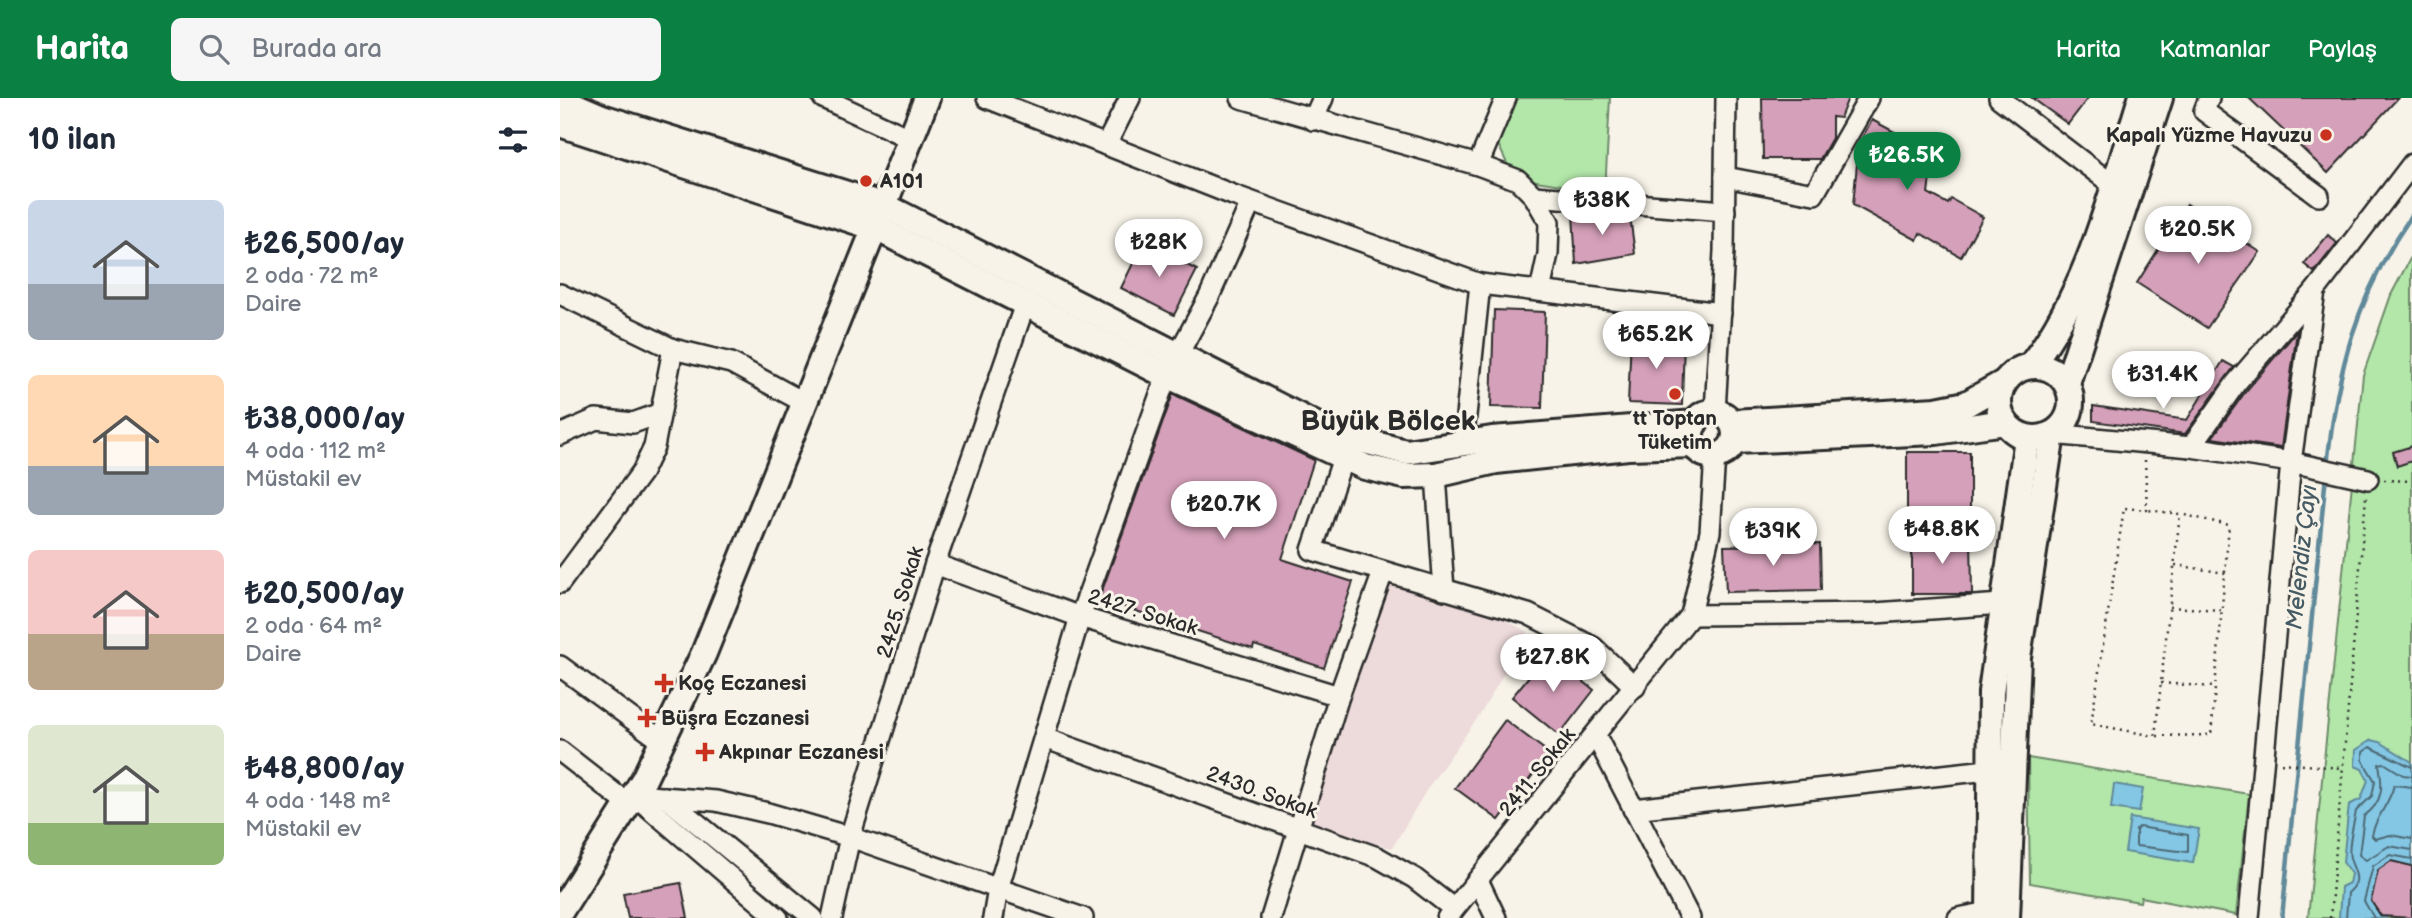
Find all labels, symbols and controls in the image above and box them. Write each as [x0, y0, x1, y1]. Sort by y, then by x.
search box [171, 18, 661, 81]
text: Harita [35, 29, 129, 69]
icon: search [195, 30, 233, 68]
text: Burada ara [251, 34, 382, 65]
text: Harita [2055, 35, 2121, 64]
text: Katmanlar [2159, 35, 2270, 64]
text: Paylaş [2308, 35, 2377, 64]
icon: filters [494, 121, 532, 159]
text: 10 ilan [28, 122, 116, 158]
place label: Kapalı Yüzme Havuzu [2106, 123, 2312, 148]
marker: Kapalı Yüzme Havuzu [2318, 127, 2334, 143]
pin: ₺26.5K [1850, 132, 1964, 192]
text: ₺26.5K [1870, 141, 1944, 169]
place label: A101 [879, 169, 924, 194]
marker: A101 [858, 173, 874, 189]
pin: ₺38K [1561, 178, 1643, 237]
text: ₺38K [1574, 186, 1630, 214]
pin: ₺20.5K [2141, 206, 2255, 266]
text: ₺20.5K [2161, 215, 2235, 243]
pin: ₺28K [1118, 220, 1200, 279]
text: ₺26,500/ay [245, 226, 404, 262]
icon: home [84, 228, 168, 312]
text: ₺28K [1131, 228, 1187, 256]
text: 2 oda · 72 m² [245, 262, 378, 290]
text: Daire [245, 290, 301, 318]
pin: ₺65.2K [1599, 312, 1713, 371]
text: ₺65.2K [1619, 320, 1693, 348]
pin: ₺31.4K [2106, 352, 2220, 411]
text: ₺31.4K [2128, 360, 2198, 388]
marker: tt Toptan Tüketim [1667, 386, 1683, 402]
text: ₺38,000/ay [245, 401, 405, 437]
icon: home [84, 403, 168, 487]
district label: Büyük Bölcek [1300, 405, 1476, 438]
place label: tt Toptan Tüketim [1632, 406, 1717, 455]
text: 4 oda · 112 m² [245, 437, 386, 465]
text: Müstakil ev [245, 465, 361, 493]
pin: ₺20.7K [1167, 482, 1281, 541]
water label: Melendiz Çayı [2280, 483, 2324, 631]
text: ₺20.7K [1187, 490, 1261, 518]
pin: ₺48.8K [1885, 506, 1999, 566]
pin: ₺39K [1732, 508, 1814, 568]
text: ₺48.8K [1904, 515, 1980, 543]
text: ₺39K [1745, 517, 1801, 545]
street label: 2425. Sokak [872, 543, 930, 661]
text: ₺20,500/ay [245, 576, 404, 612]
icon: home [84, 578, 168, 662]
street label: 2427. Sokak [1085, 584, 1202, 641]
text: 2 oda · 64 m² [245, 612, 382, 640]
pin: ₺27.8K [1496, 634, 1610, 694]
text: Daire [245, 640, 301, 668]
text: ₺27.8K [1516, 643, 1590, 671]
place label: Koç Eczanesi [678, 671, 807, 696]
marker: Koç Eczanesi [656, 675, 672, 691]
place label: Büşra Eczanesi [661, 706, 810, 731]
marker: Büşra Eczanesi [639, 710, 655, 726]
street label: 2411. Sokak [1494, 722, 1581, 822]
place label: Akpınar Eczanesi [718, 740, 884, 765]
marker: Akpınar Eczanesi [697, 744, 713, 760]
text: ₺48,800/ay [245, 751, 404, 787]
icon: home [84, 753, 168, 837]
street label: 2430. Sokak [1203, 761, 1321, 824]
text: 4 oda · 148 m² [245, 787, 391, 815]
text: Müstakil ev [245, 815, 361, 843]

